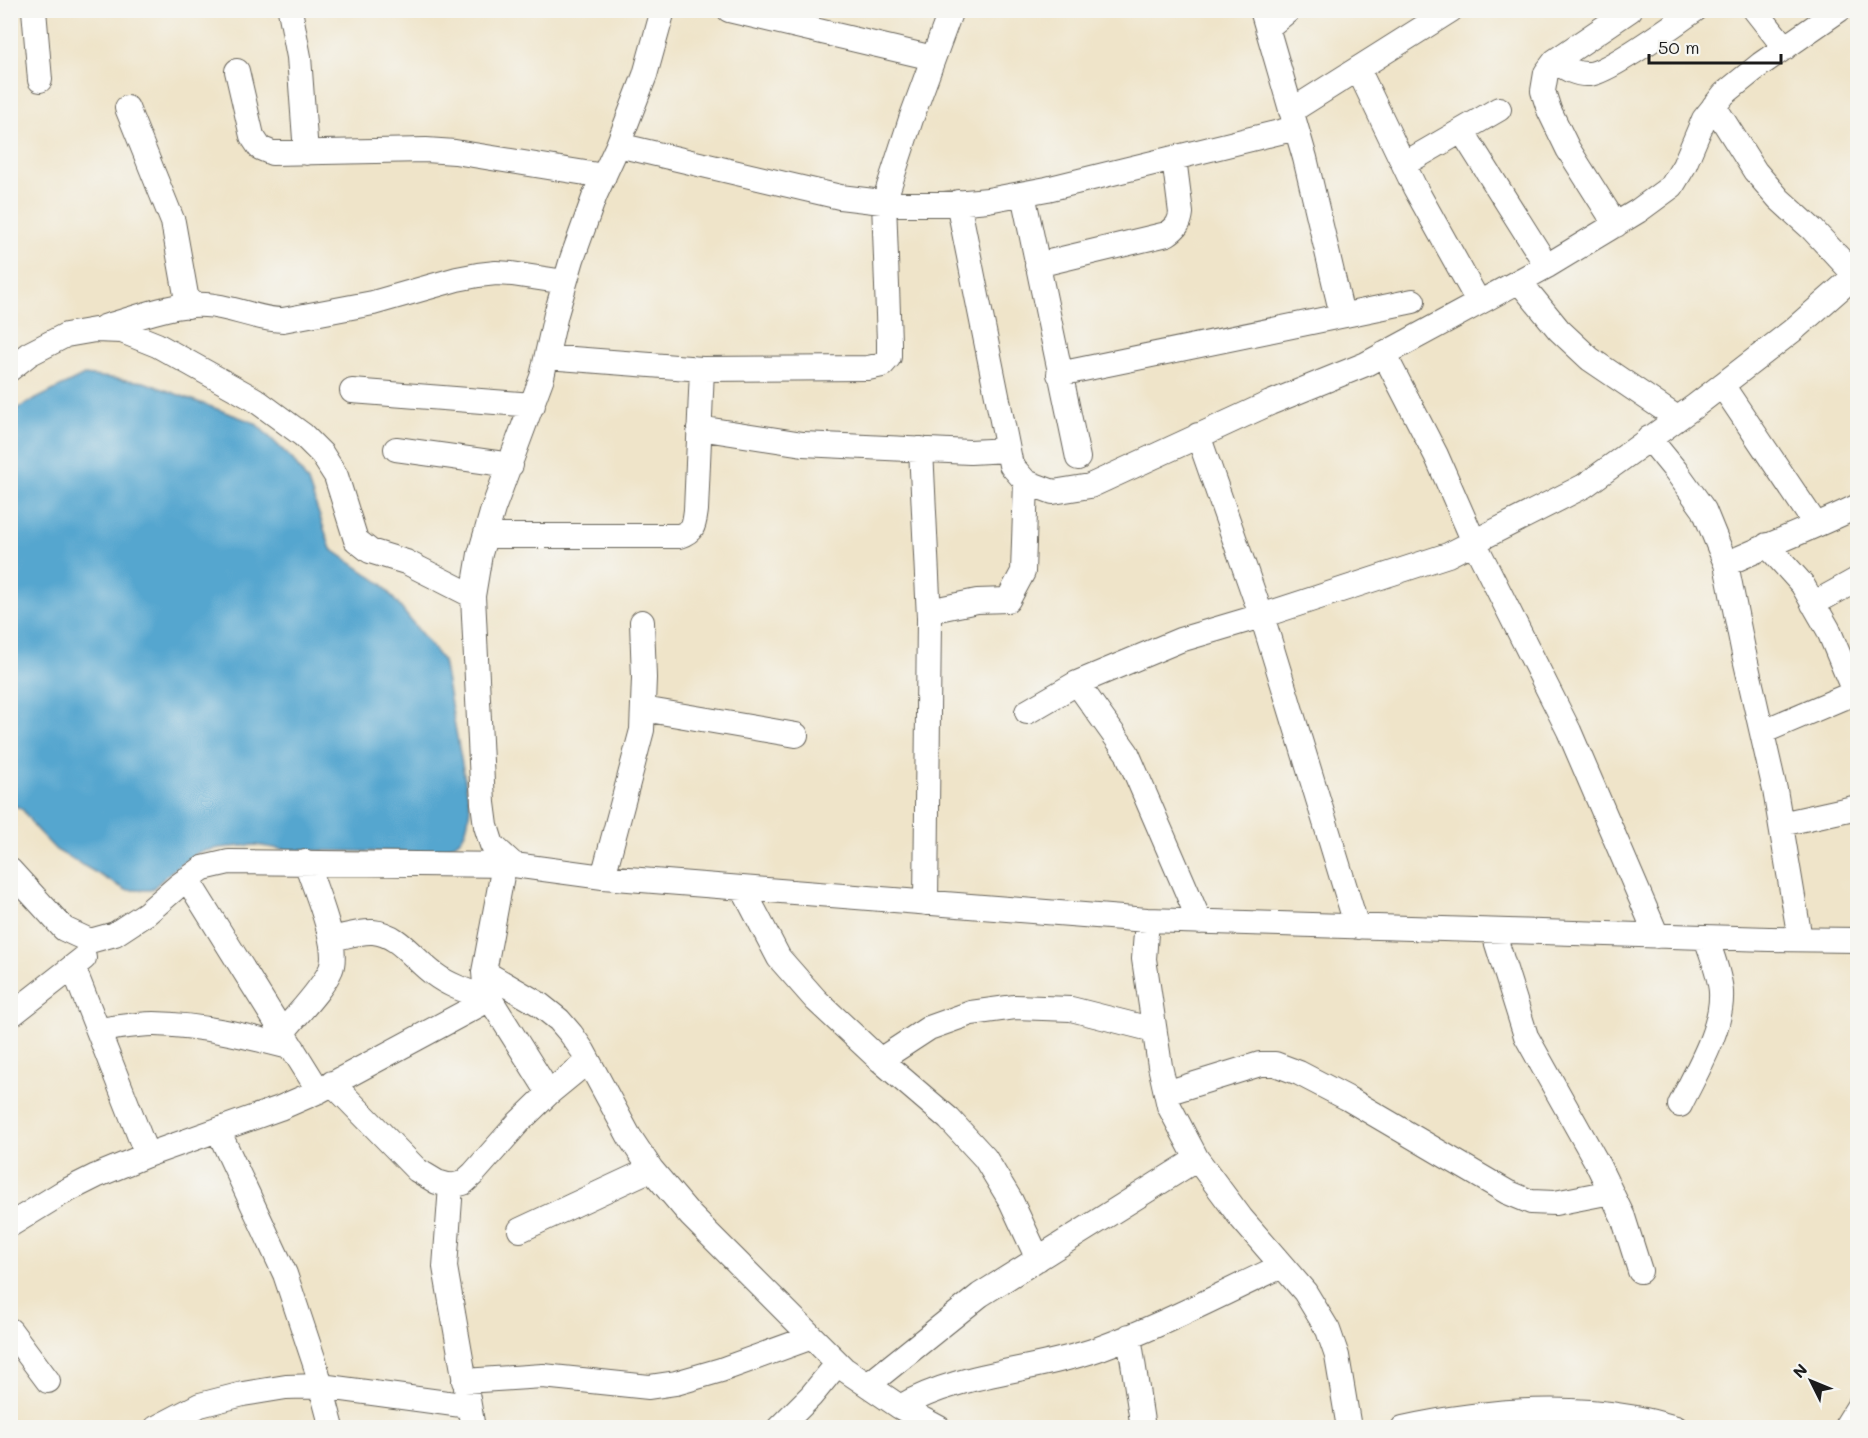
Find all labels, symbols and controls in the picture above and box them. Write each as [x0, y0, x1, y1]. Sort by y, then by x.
scale bar [1649, 27, 1781, 65]
text: 50 m [1658, 35, 1700, 59]
north arrow [1781, 1351, 1841, 1411]
text: N [1788, 1359, 1811, 1382]

